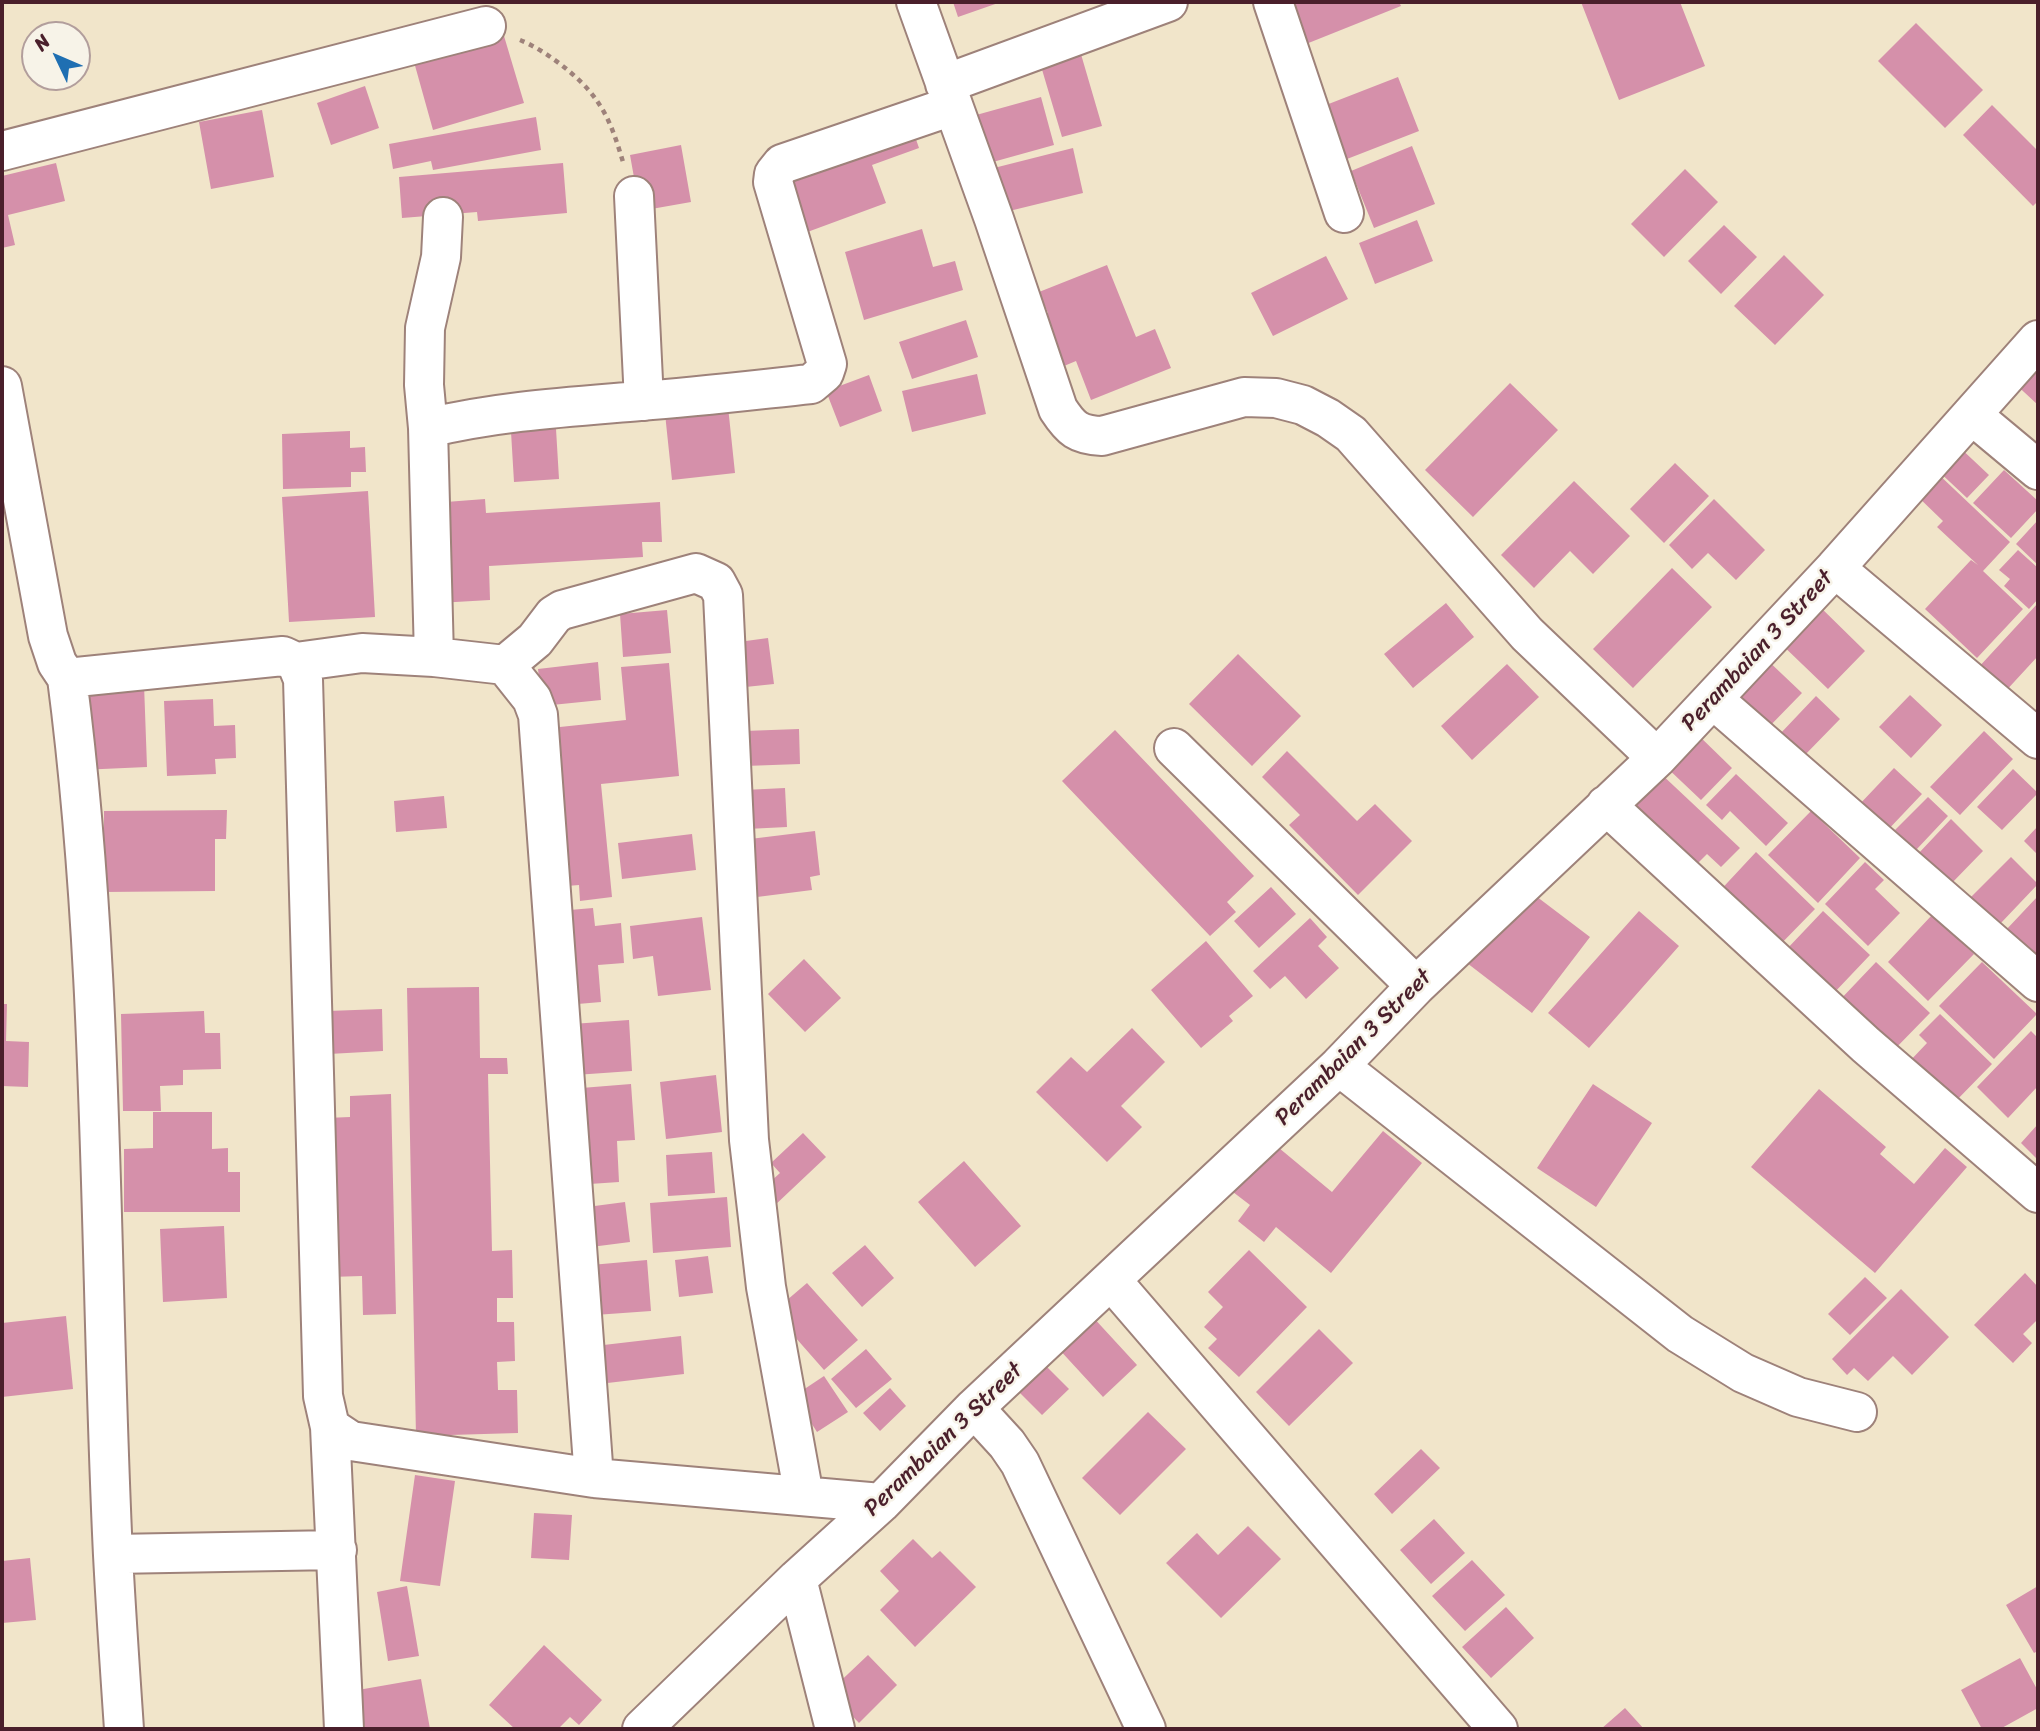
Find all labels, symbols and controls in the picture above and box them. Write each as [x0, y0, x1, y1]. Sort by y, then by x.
north arrow [21, 21, 91, 91]
text: N [26, 26, 58, 59]
street label: Perambaian 3 Street [1676, 565, 1840, 737]
street label: Perambaian 3 Street [1270, 964, 1438, 1132]
street label: Perambaian 3 Street [859, 1357, 1029, 1523]

